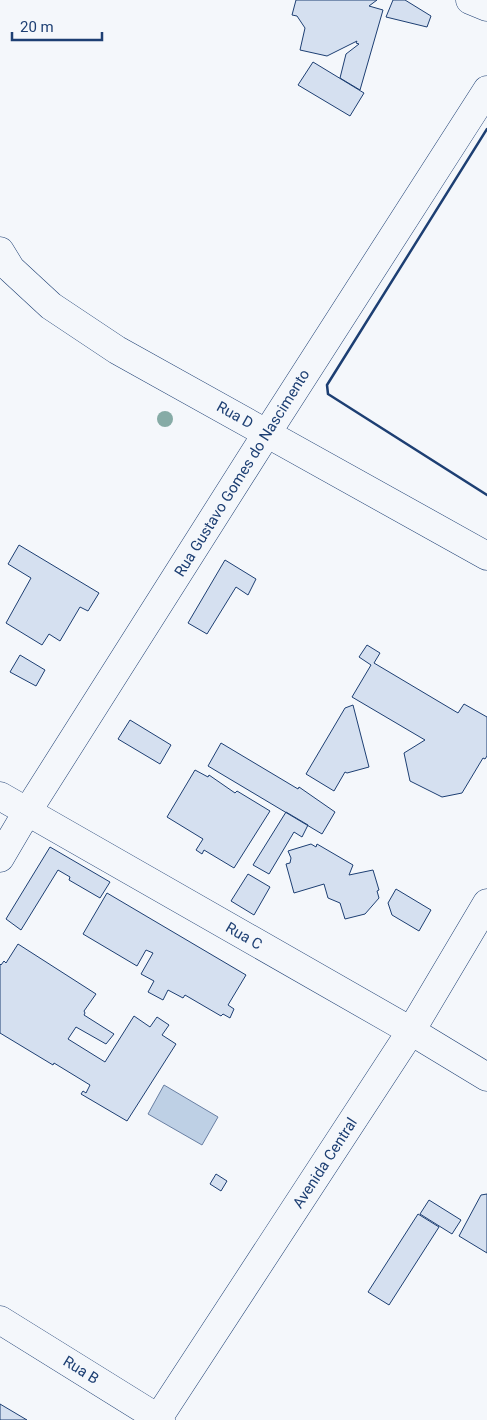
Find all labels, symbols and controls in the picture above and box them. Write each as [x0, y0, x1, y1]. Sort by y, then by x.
scale bar [12, 10, 102, 42]
text: 20 m [20, 18, 54, 36]
street label: Rua Gustavo Gomes do Nascimento [171, 366, 313, 580]
street label: Rua D [213, 398, 257, 432]
street label: Rua C [223, 918, 266, 954]
street label: Avenida Central [289, 1114, 361, 1212]
street label: Rua B [60, 1352, 102, 1388]

